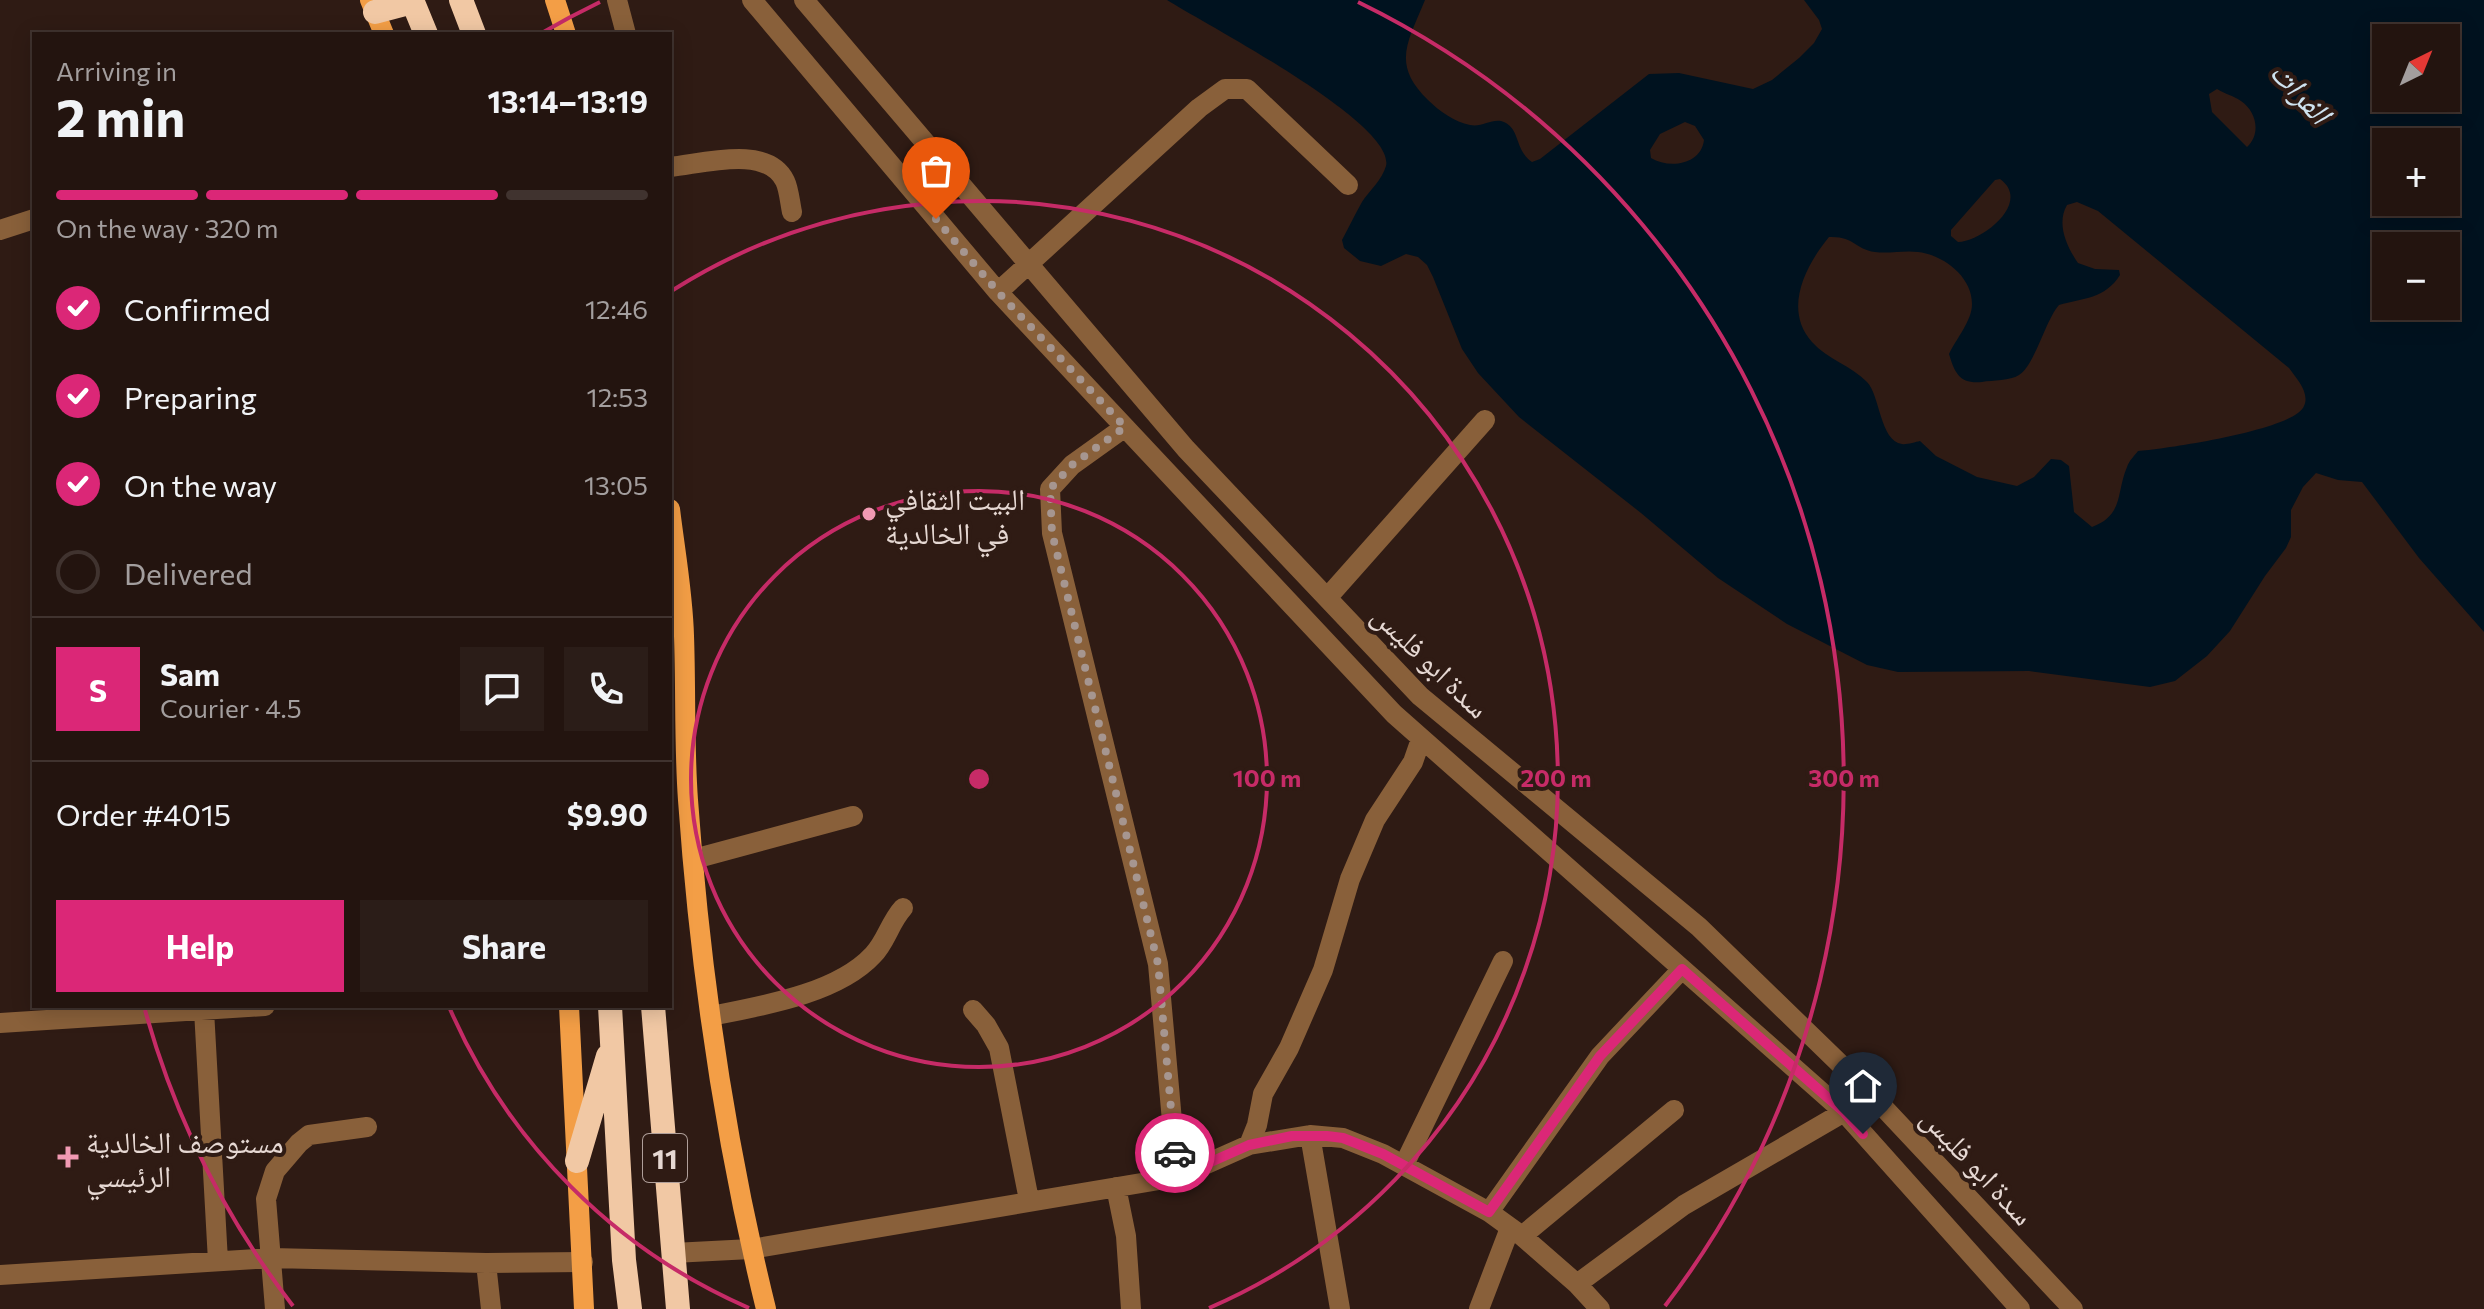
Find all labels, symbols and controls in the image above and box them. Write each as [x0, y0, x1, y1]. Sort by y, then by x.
north arrow [2372, 24, 2460, 112]
map controls [2372, 24, 2460, 320]
water label: الفرات [2263, 51, 2343, 133]
text: Arriving in [56, 55, 177, 86]
text: 13:14–13:19 [488, 82, 648, 119]
text: 2 min [56, 84, 185, 148]
button: + [2372, 128, 2460, 216]
pin [902, 137, 970, 219]
icon: bag [914, 149, 958, 193]
text: On the way · 320 m [56, 212, 279, 243]
button: − [2372, 232, 2460, 320]
icon: check [56, 286, 100, 330]
text: Confirmed [124, 290, 271, 327]
text: 12:46 [585, 293, 648, 324]
icon: check [56, 374, 100, 418]
text: Preparing [124, 378, 257, 415]
text: 12:53 [587, 381, 648, 412]
icon: check [56, 462, 100, 506]
text: On the way [124, 466, 277, 503]
text: 13:05 [584, 469, 648, 500]
place label: البيت الثقافي في الخالدية [885, 479, 1025, 557]
marker: البيت الثقافي في الخالدية [860, 505, 878, 523]
text: Delivered [124, 554, 253, 591]
street label: سدة ابو فليس [1364, 595, 1498, 726]
button: chat [460, 647, 544, 731]
button: phone [564, 647, 648, 731]
text: Sam [160, 655, 220, 692]
text: S [89, 671, 107, 708]
text: Courier · 4.5 [160, 692, 302, 723]
text: 100 m [1233, 763, 1301, 792]
text: 200 m [1521, 763, 1591, 792]
text: 300 m [1808, 763, 1880, 792]
centre of rings [965, 765, 993, 793]
text: Order #4015 [56, 795, 231, 832]
text: $9.90 [567, 795, 648, 832]
button: Help [56, 900, 344, 992]
button: Share [360, 900, 648, 992]
pin [1829, 1052, 1897, 1134]
icon: home [1841, 1064, 1885, 1108]
street label: سدة ابو فليس [1913, 1098, 2043, 1233]
courier [1135, 1113, 1215, 1193]
place label: مستوصف الخالدية الرئيسي [86, 1122, 284, 1200]
icon: car [1153, 1131, 1197, 1175]
road number: 11 [643, 1134, 687, 1182]
marker: مستوصف الخالدية الرئيسي [57, 1146, 79, 1168]

